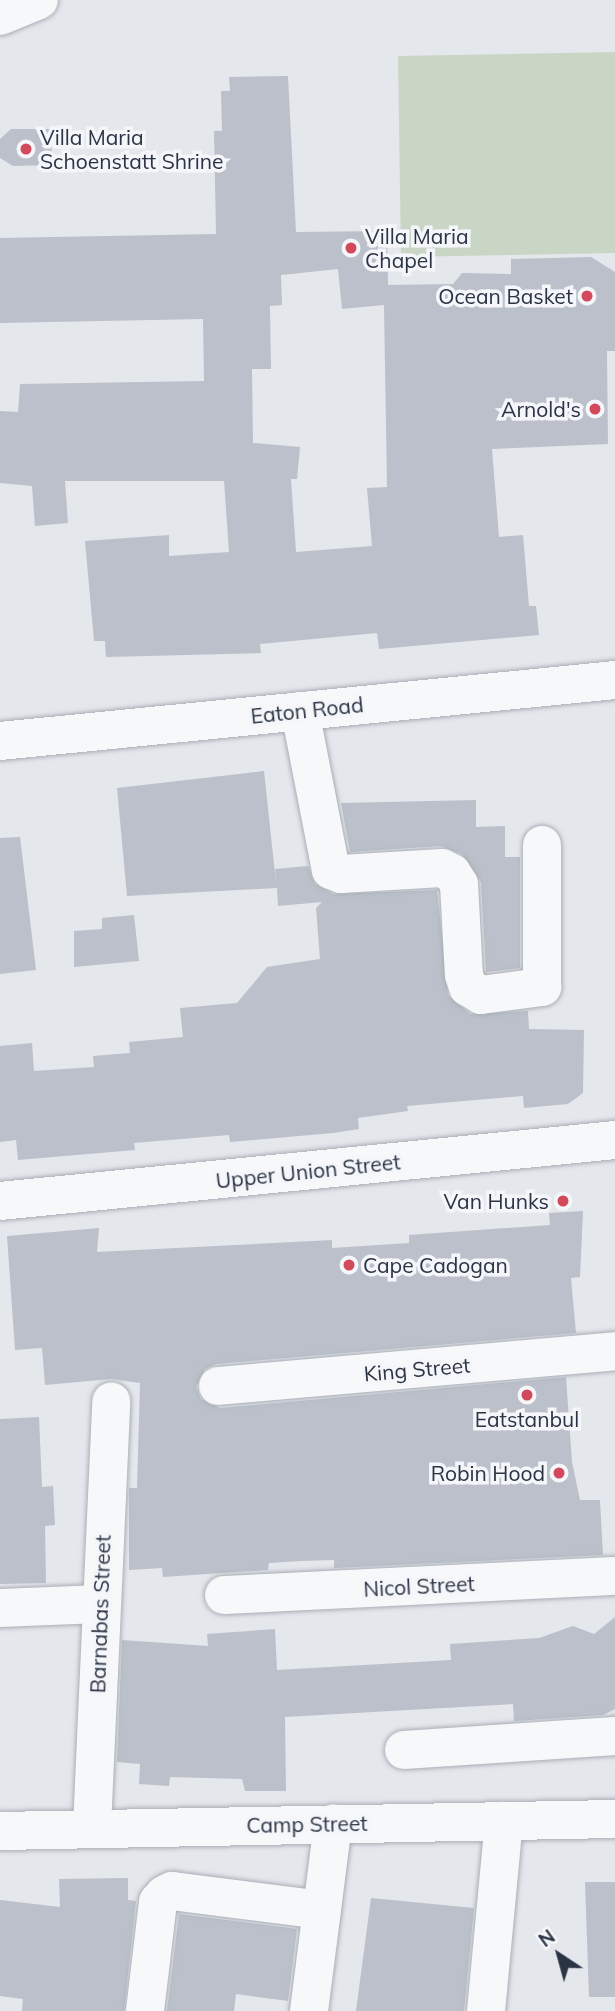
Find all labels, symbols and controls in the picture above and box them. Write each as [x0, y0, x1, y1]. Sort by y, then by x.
place label: Villa Maria Schoenstatt Shrine [40, 124, 223, 174]
marker: Villa Maria Schoenstatt Shrine [18, 141, 34, 157]
place label: Villa Maria Chapel [365, 223, 469, 273]
marker: Villa Maria Chapel [343, 240, 359, 256]
place label: Ocean Basket [438, 283, 573, 309]
marker: Ocean Basket [579, 288, 595, 304]
place label: Arnold's [501, 396, 581, 422]
marker: Arnold's [587, 401, 603, 417]
street label: Eaton Road [249, 692, 365, 728]
street label: Upper Union Street [214, 1149, 402, 1193]
place label: Van Hunks [444, 1188, 549, 1214]
marker: Van Hunks [555, 1193, 571, 1209]
place label: Cape Cadogan [363, 1252, 508, 1278]
marker: Cape Cadogan [341, 1257, 357, 1273]
street label: King Street [363, 1352, 471, 1386]
marker: Eatstanbul [519, 1387, 535, 1403]
place label: Eatstanbul [475, 1406, 579, 1432]
place label: Robin Hood [431, 1460, 545, 1486]
marker: Robin Hood [551, 1465, 567, 1481]
street label: Barnabas Street [85, 1534, 115, 1694]
street label: Nicol Street [363, 1571, 475, 1601]
street label: Camp Street [246, 1810, 368, 1838]
north arrow [524, 1920, 594, 1990]
text: N [534, 1924, 560, 1952]

